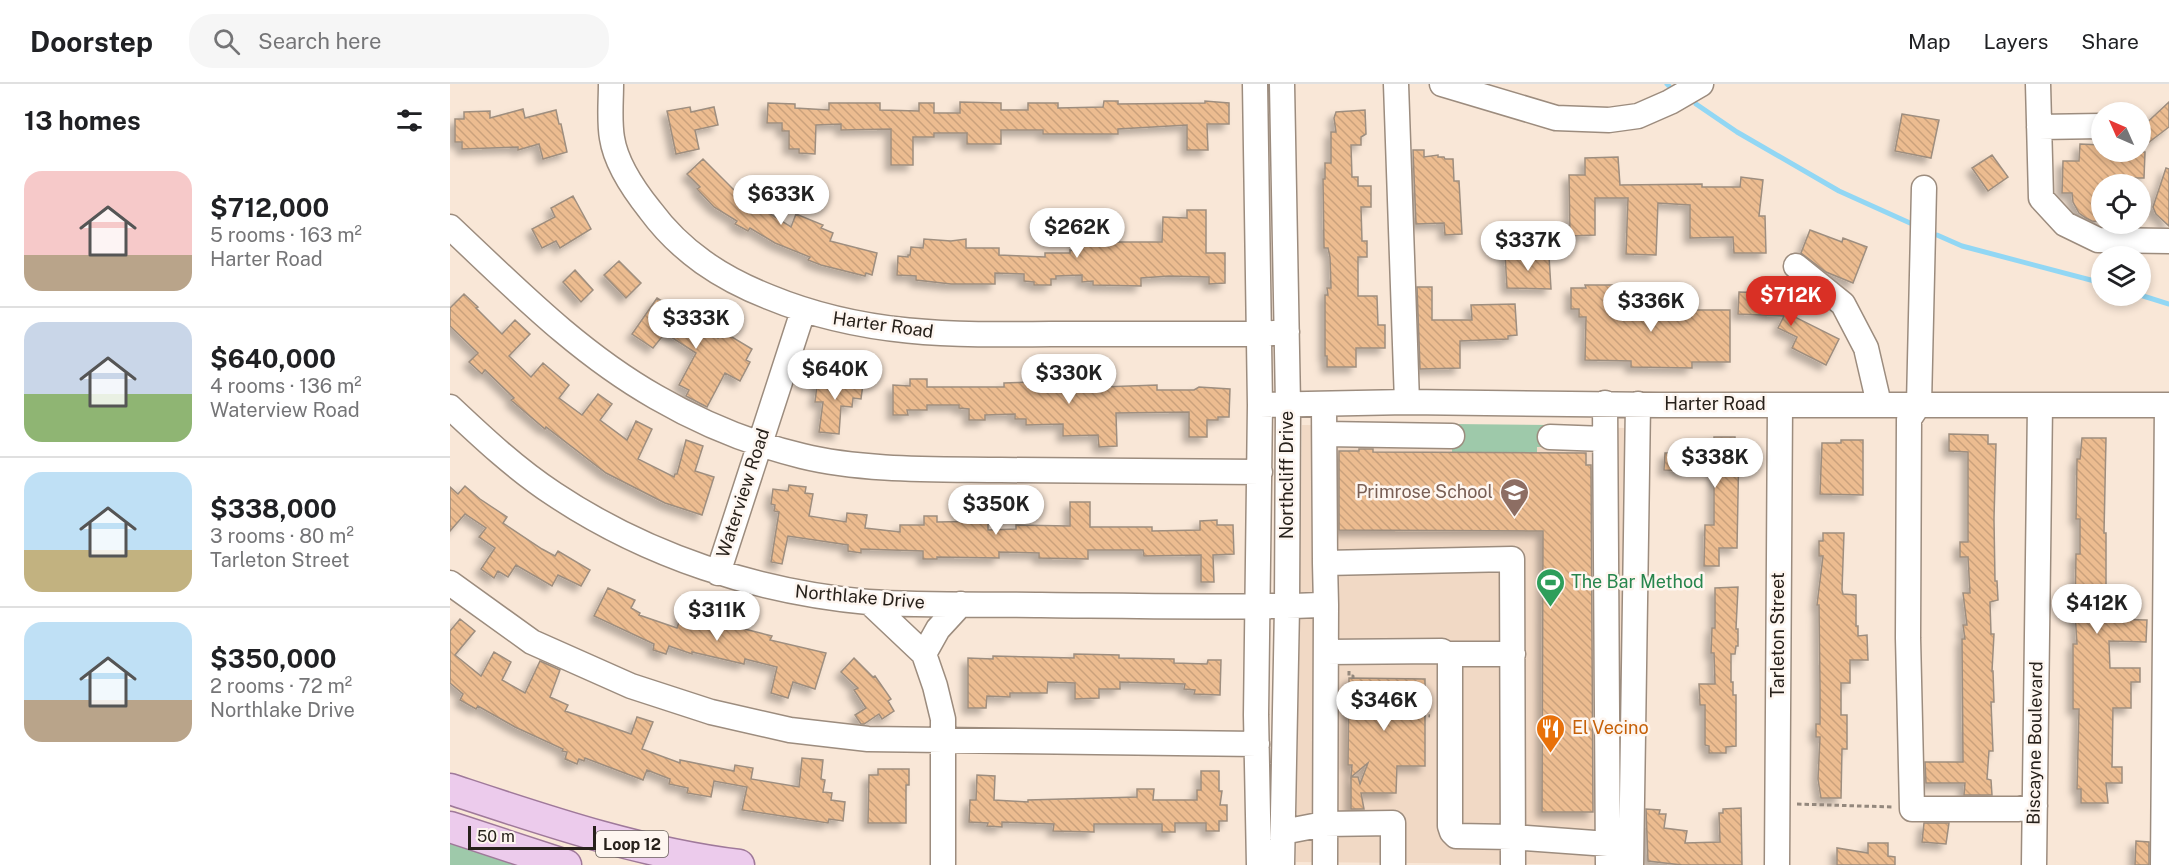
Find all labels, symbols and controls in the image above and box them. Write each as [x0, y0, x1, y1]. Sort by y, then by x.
search box [189, 14, 609, 68]
text: Doorstep [30, 25, 153, 58]
icon: search [210, 25, 243, 58]
text: Search here [258, 28, 381, 54]
text: Map [1908, 29, 1951, 54]
text: Layers [1984, 29, 2048, 54]
text: Share [2081, 29, 2139, 54]
north arrow [2091, 102, 2151, 162]
map controls [2091, 102, 2151, 306]
icon: filters [393, 104, 426, 137]
text: 13 homes [24, 105, 141, 136]
button: locate [2091, 174, 2151, 234]
pin: $633K [739, 175, 823, 226]
text: $633K [747, 182, 815, 206]
text: $712,000 [210, 192, 329, 223]
icon: home [72, 195, 144, 267]
pin: $262K [1035, 208, 1119, 259]
text: $262K [1044, 215, 1110, 239]
pin: $337K [1486, 221, 1570, 272]
text: 5 rooms · 163 m² [210, 223, 362, 247]
text: $337K [1495, 228, 1561, 252]
button: layers [2091, 246, 2151, 306]
text: Harter Road [210, 247, 323, 271]
pin: $712K [1749, 276, 1833, 327]
pin: $336K [1609, 282, 1693, 333]
text: $712K [1760, 283, 1822, 307]
text: $336K [1617, 289, 1685, 313]
pin: $333K [654, 299, 738, 350]
text: $333K [662, 306, 730, 330]
street label: Harter Road [831, 307, 935, 342]
text: $640,000 [210, 343, 336, 374]
icon: home [72, 346, 144, 418]
pin: $640K [793, 350, 877, 401]
pin: $330K [1027, 354, 1111, 405]
text: $640K [801, 357, 869, 381]
text: $330K [1035, 361, 1103, 385]
text: 4 rooms · 136 m² [210, 374, 362, 398]
street label: Harter Road [1664, 393, 1766, 414]
text: Waterview Road [210, 398, 360, 422]
street label: Northcliff Drive [1276, 411, 1297, 539]
street label: Waterview Road [712, 426, 773, 560]
pin: $338K [1673, 438, 1757, 489]
text: $338K [1681, 445, 1749, 469]
school or university icon: Primrose School [1498, 476, 1530, 518]
place label: Primrose School [1356, 481, 1493, 502]
pin: $350K [954, 485, 1038, 536]
text: $350K [962, 492, 1030, 516]
text: $338,000 [210, 493, 337, 524]
icon: home [72, 496, 144, 568]
text: 3 rooms · 80 m² [210, 524, 354, 548]
text: Tarleton Street [210, 548, 350, 572]
sports icon: The Bar Method [1534, 566, 1566, 608]
place label: The Bar Method [1571, 571, 1704, 592]
street label: Tarleton Street [1767, 572, 1788, 698]
street label: Northlake Drive [794, 580, 926, 613]
pin: $412K [2055, 584, 2139, 635]
pin: $311K [675, 591, 759, 642]
text: $412K [2066, 591, 2128, 615]
text: $311K [688, 598, 746, 622]
text: $350,000 [210, 643, 337, 674]
icon: home [72, 646, 144, 718]
street label: Biscayne Boulevard [2023, 661, 2046, 825]
text: 2 rooms · 72 m² [210, 674, 352, 698]
pin: $346K [1342, 681, 1426, 732]
text: $346K [1350, 688, 1418, 712]
text: Northlake Drive [210, 698, 355, 722]
restaurant icon: El Vecino [1535, 712, 1567, 754]
place label: El Vecino [1572, 717, 1649, 738]
scale bar [468, 823, 596, 850]
text: 50 m [477, 827, 515, 846]
road number: Loop 12 [596, 831, 668, 857]

